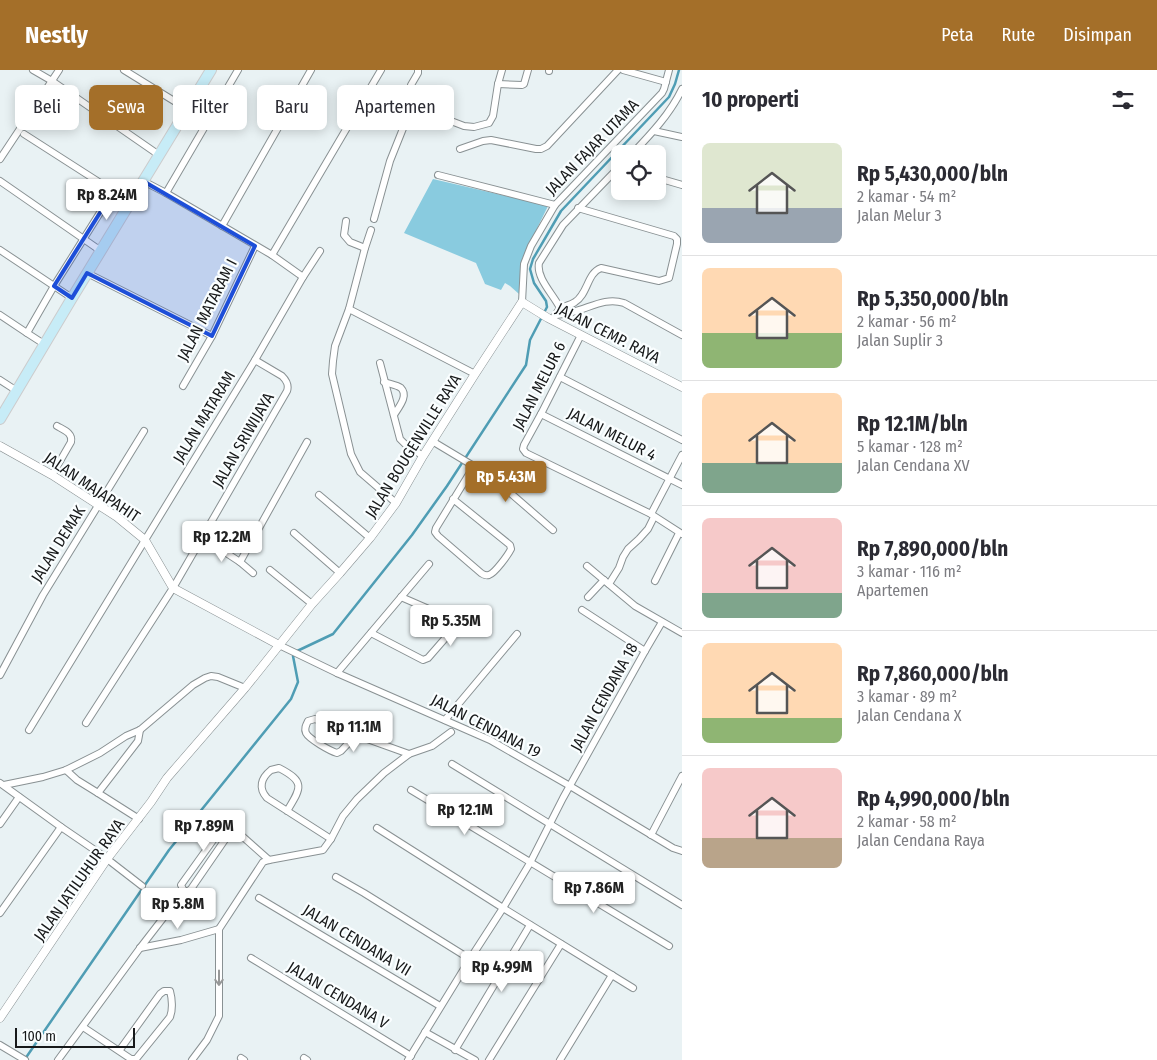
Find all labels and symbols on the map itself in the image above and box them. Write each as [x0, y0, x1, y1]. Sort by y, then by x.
street label: JALAN FAJAR UTAMA [541, 95, 643, 199]
pin: Rp 8.24M [55, 178, 159, 221]
street label: JALAN MATARAM I [173, 256, 241, 364]
street label: JALAN CEMP. RAYA [553, 299, 664, 368]
street label: JALAN MELUR 6 [508, 338, 570, 434]
street label: JALAN MATARAM [169, 367, 239, 467]
street label: JALAN BOUGENVILLE RAYA [361, 370, 465, 521]
street label: JALAN SRIWIJAYA [208, 389, 278, 491]
street label: JALAN MELUR 4 [564, 404, 660, 465]
street label: JALAN MAJAPAHIT [40, 448, 144, 526]
pin: Rp 5.43M [454, 460, 558, 503]
street label: JALAN DEMAK [27, 502, 89, 586]
pin: Rp 12.2M [170, 520, 274, 563]
pin: Rp 5.35M [399, 604, 503, 647]
street label: JALAN CENDANA 18 [566, 640, 642, 754]
street label: JALAN CENDANA 19 [428, 690, 544, 762]
pin: Rp 11.1M [302, 710, 406, 753]
pin: Rp 12.1M [413, 794, 517, 836]
pin: Rp 7.89M [152, 810, 256, 852]
street label: JALAN JATILUHUR RAYA [30, 815, 129, 945]
pin: Rp 7.86M [542, 872, 646, 914]
pin: Rp 5.8M [132, 888, 224, 930]
street label: JALAN CENDANA VII [299, 900, 415, 980]
pin: Rp 4.99M [450, 950, 554, 993]
street label: JALAN CENDANA V [284, 957, 393, 1033]
one-way arrow [214, 970, 224, 986]
scale bar [15, 1025, 135, 1048]

